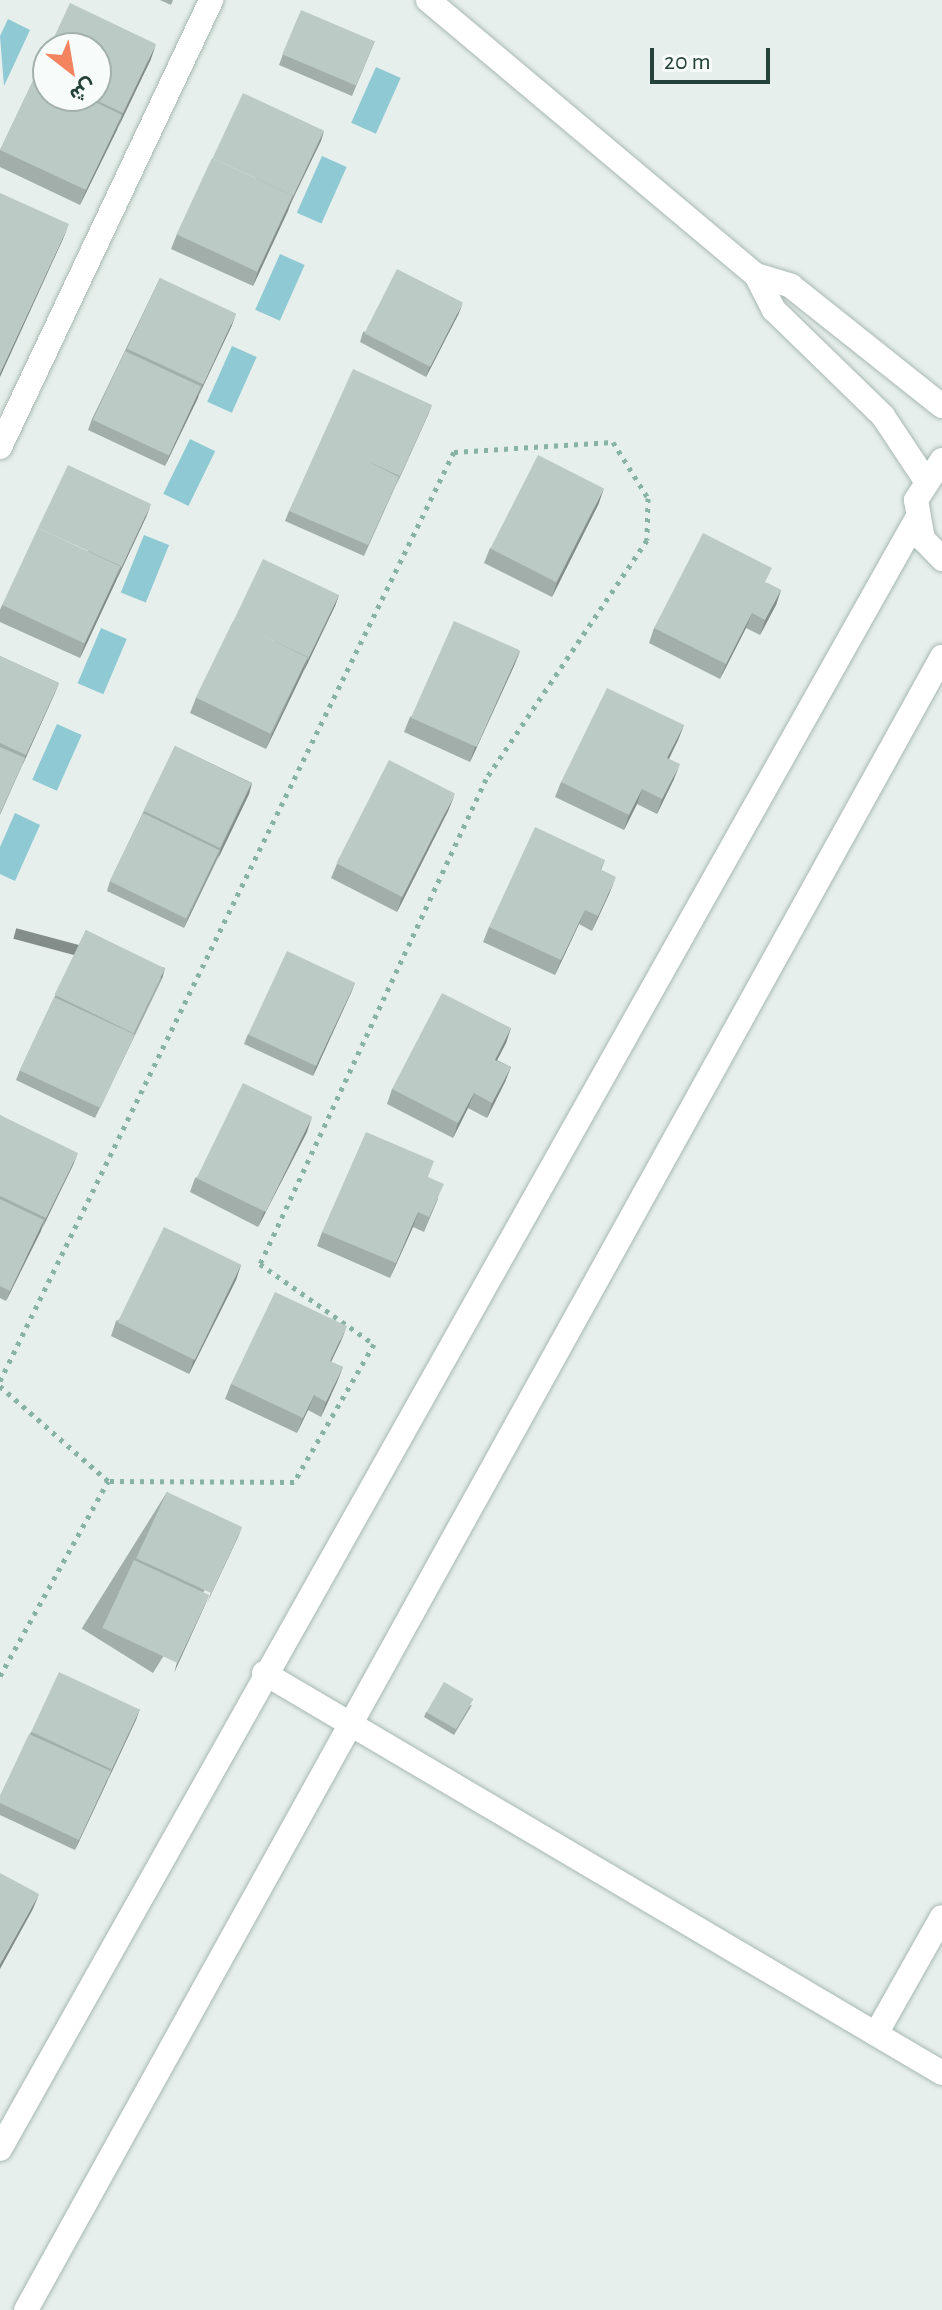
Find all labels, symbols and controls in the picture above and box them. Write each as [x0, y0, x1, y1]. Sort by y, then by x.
north arrow [32, 32, 112, 112]
scale bar [654, 32, 774, 82]
text: 20 m [664, 50, 711, 74]
text: ش [66, 75, 100, 107]

